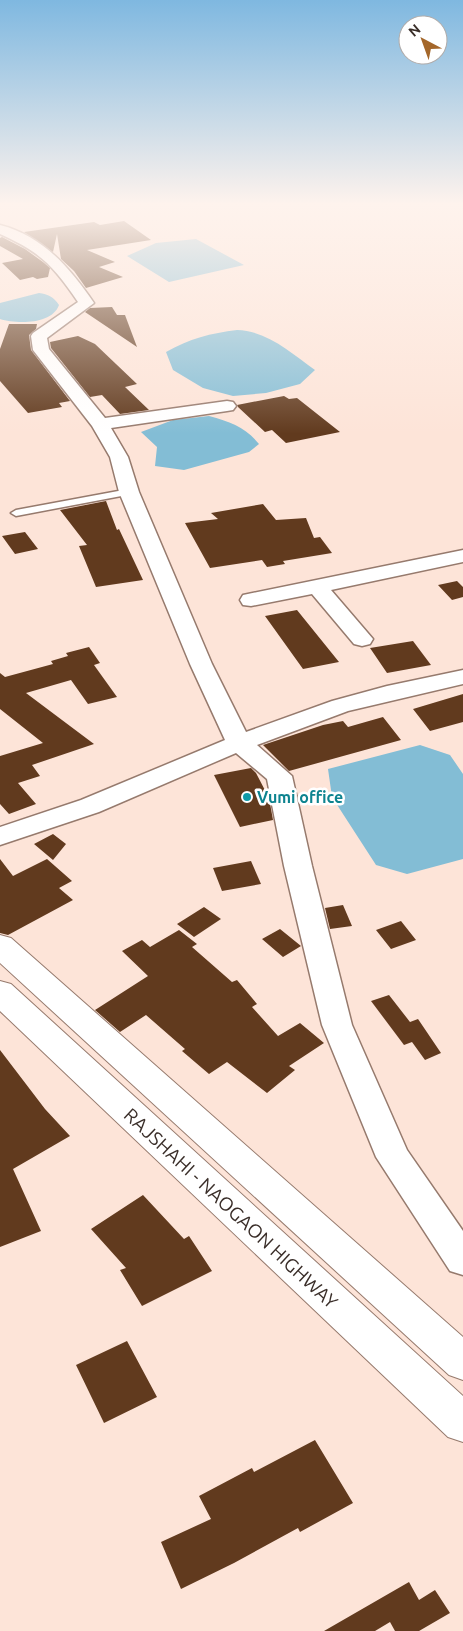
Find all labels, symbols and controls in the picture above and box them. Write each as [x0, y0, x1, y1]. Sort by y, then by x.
north arrow [398, 15, 448, 65]
text: N [405, 21, 424, 40]
place label: Vumi office [257, 788, 343, 806]
marker: Vumi office [241, 791, 253, 803]
street label: RAJSHAHI - NAOGAON HIGHWAY [120, 1103, 342, 1313]

